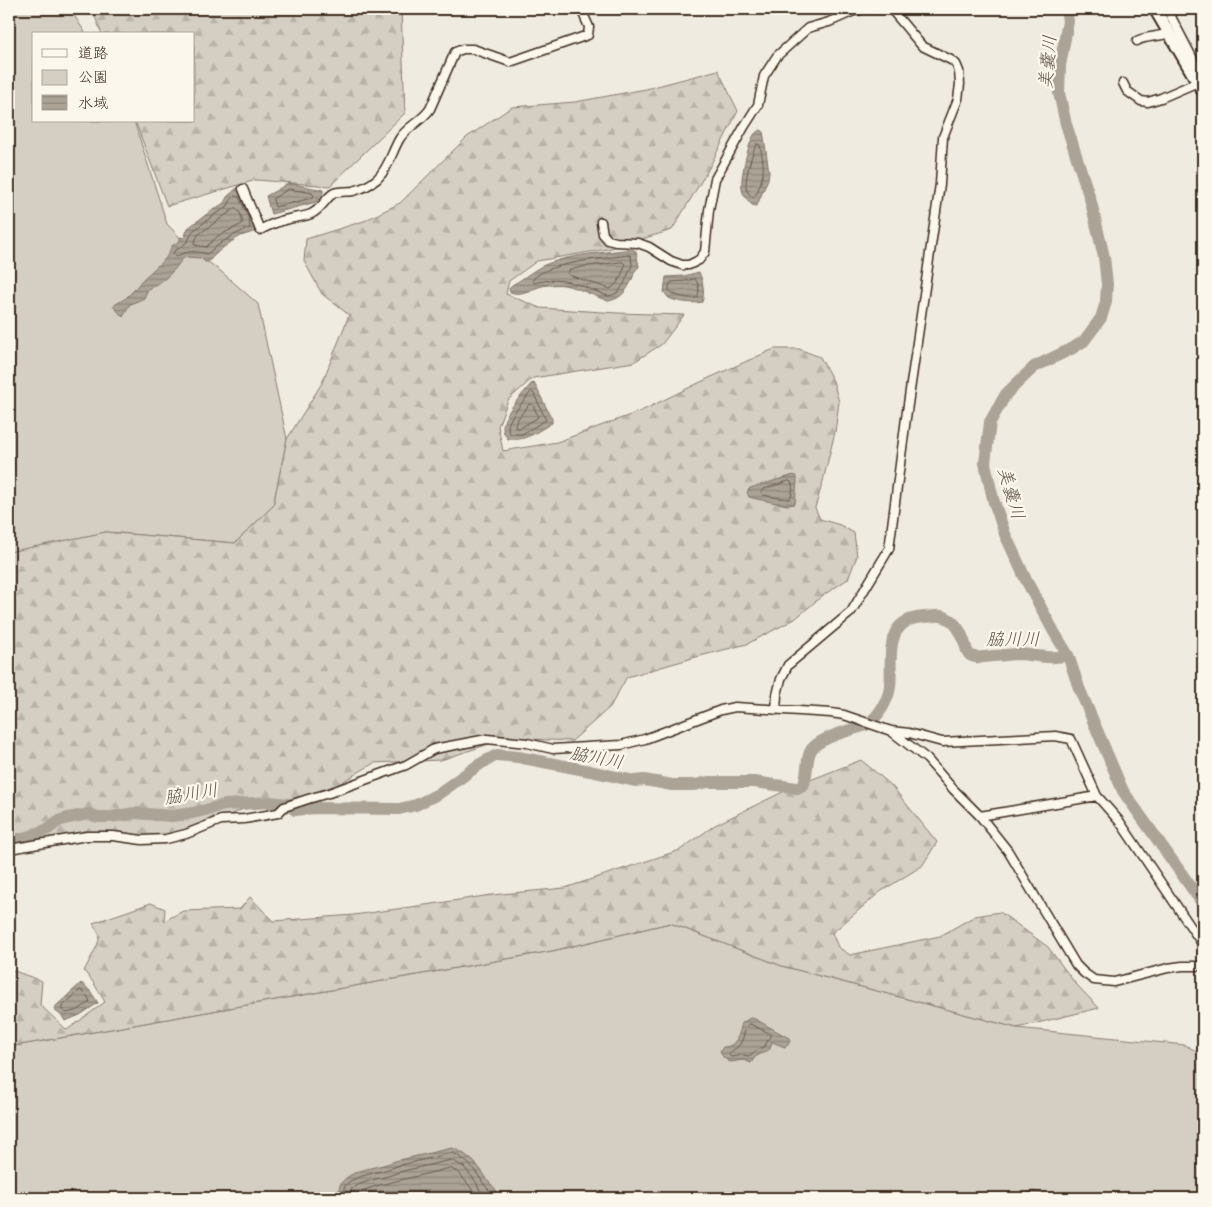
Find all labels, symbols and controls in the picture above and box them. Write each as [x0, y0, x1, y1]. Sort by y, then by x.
legend [32, 32, 195, 122]
water label: 美嚢川 [1032, 34, 1062, 90]
text: 道路 [78, 42, 108, 63]
text: 公園 [78, 66, 108, 87]
text: 水域 [78, 92, 108, 113]
water label: 美嚢川 [993, 464, 1031, 522]
water label: 脇川川 [986, 626, 1040, 651]
water label: 脇川川 [568, 740, 626, 774]
water label: 脇川川 [162, 776, 220, 810]

